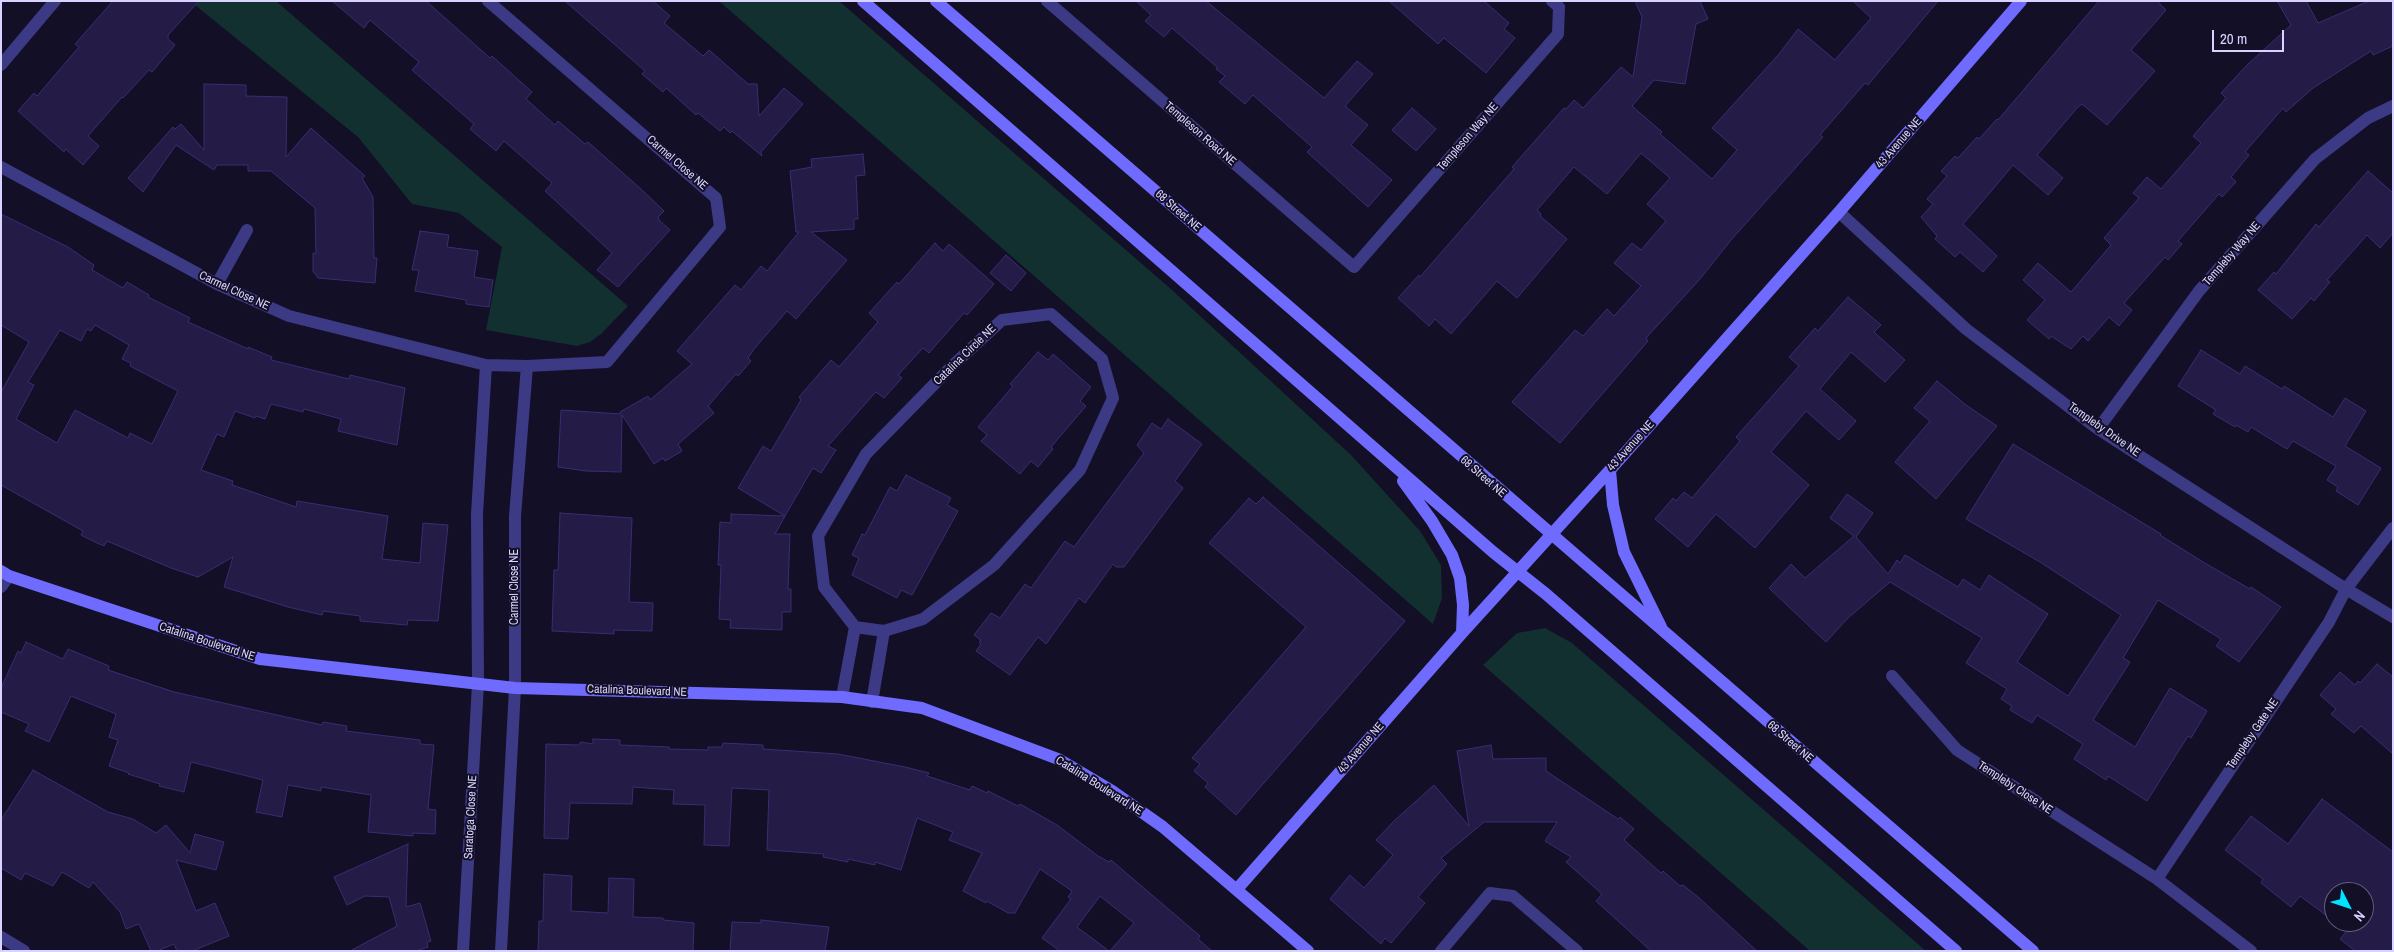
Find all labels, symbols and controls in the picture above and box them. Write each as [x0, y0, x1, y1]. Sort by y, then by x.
scale bar [2214, 20, 2286, 52]
text: 20 m [2220, 28, 2247, 49]
street label: Templeson Road NE [1161, 99, 1239, 169]
street label: Templeson Way NE [1434, 100, 1502, 174]
street label: 43 Avenue NE [1873, 114, 1925, 172]
street label: Carmel Close NE [644, 133, 710, 193]
street label: 68 Street NE [1152, 187, 1204, 235]
street label: Templeby Way NE [2200, 219, 2264, 289]
street label: Carmel Close NE [197, 268, 271, 314]
street label: Catalina Circle NE [931, 322, 999, 388]
street label: Templeby Drive NE [2065, 400, 2143, 460]
street label: 43 Avenue NE [1604, 418, 1658, 474]
street label: 68 Street NE [1457, 453, 1509, 501]
street label: Carmel Close NE [508, 549, 522, 625]
street label: Catalina Boulevard NE [157, 620, 257, 664]
street label: Catalina Boulevard NE [587, 682, 687, 700]
street label: Templeby Gate NE [2224, 696, 2282, 772]
street label: 68 Street NE [1764, 718, 1816, 766]
street label: 43 Avenue NE [1335, 719, 1387, 777]
street label: Catalina Boulevard NE [1053, 753, 1145, 819]
street label: Templeby Close NE [1975, 758, 2055, 818]
street label: Saratoga Close NE [462, 775, 480, 859]
north arrow [2324, 882, 2374, 932]
text: N [2350, 907, 2369, 925]

